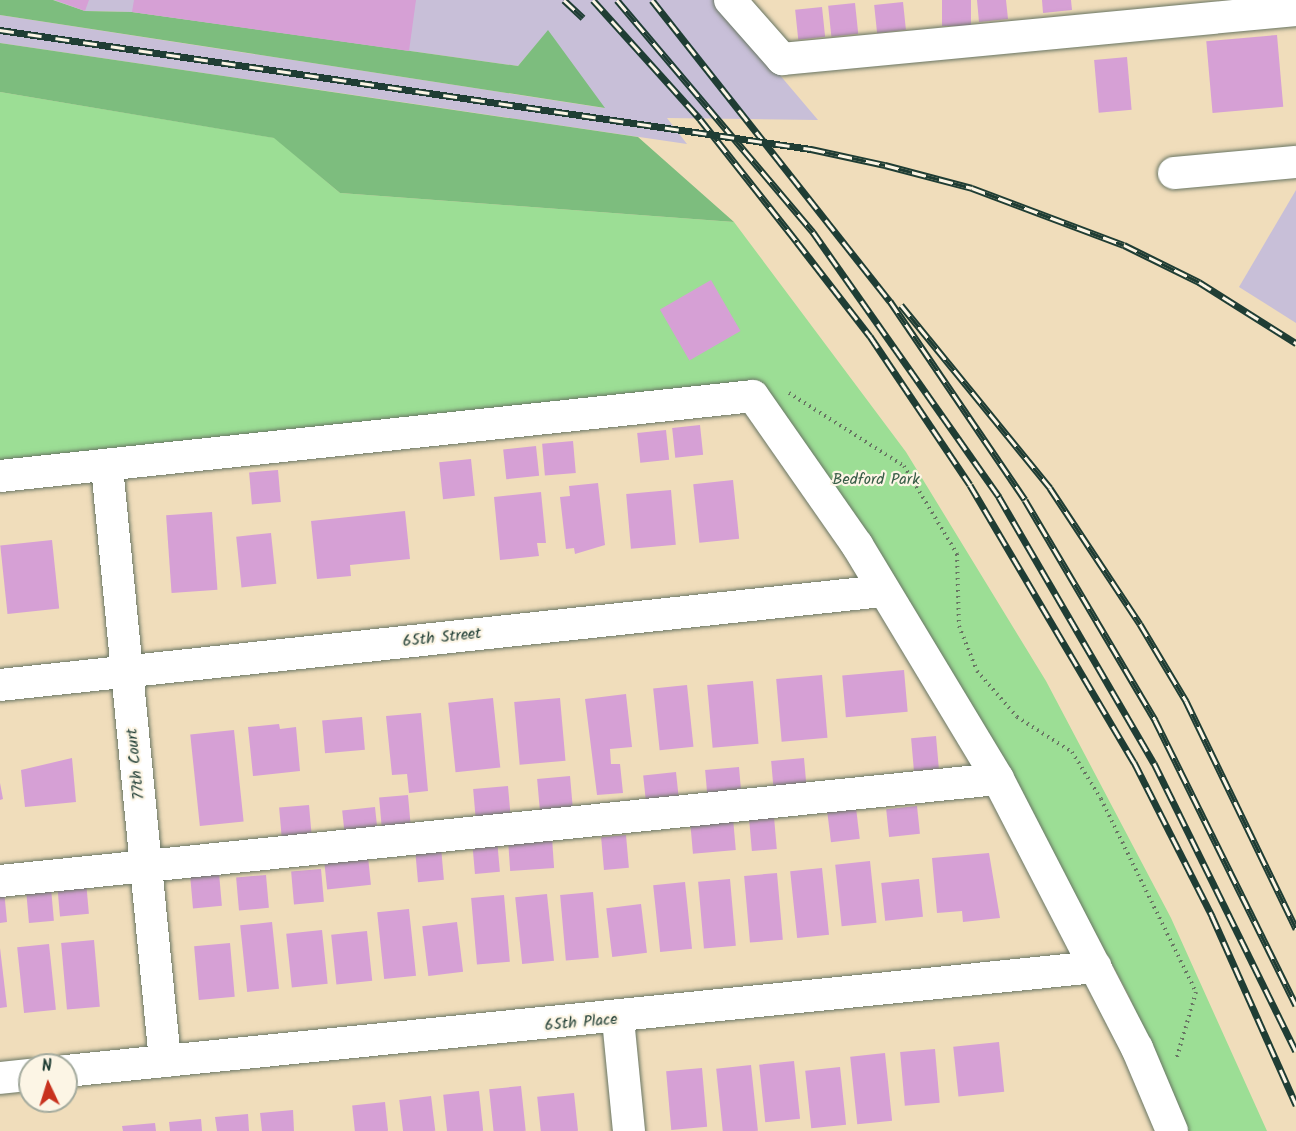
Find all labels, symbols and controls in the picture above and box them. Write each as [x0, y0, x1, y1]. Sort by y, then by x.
park label: Bedford Park [832, 470, 920, 490]
street label: 65th Street [402, 624, 482, 652]
street label: 77th Court [123, 727, 149, 801]
street label: 65th Place [544, 1010, 618, 1036]
north arrow [18, 1053, 78, 1113]
text: N [41, 1054, 53, 1079]

